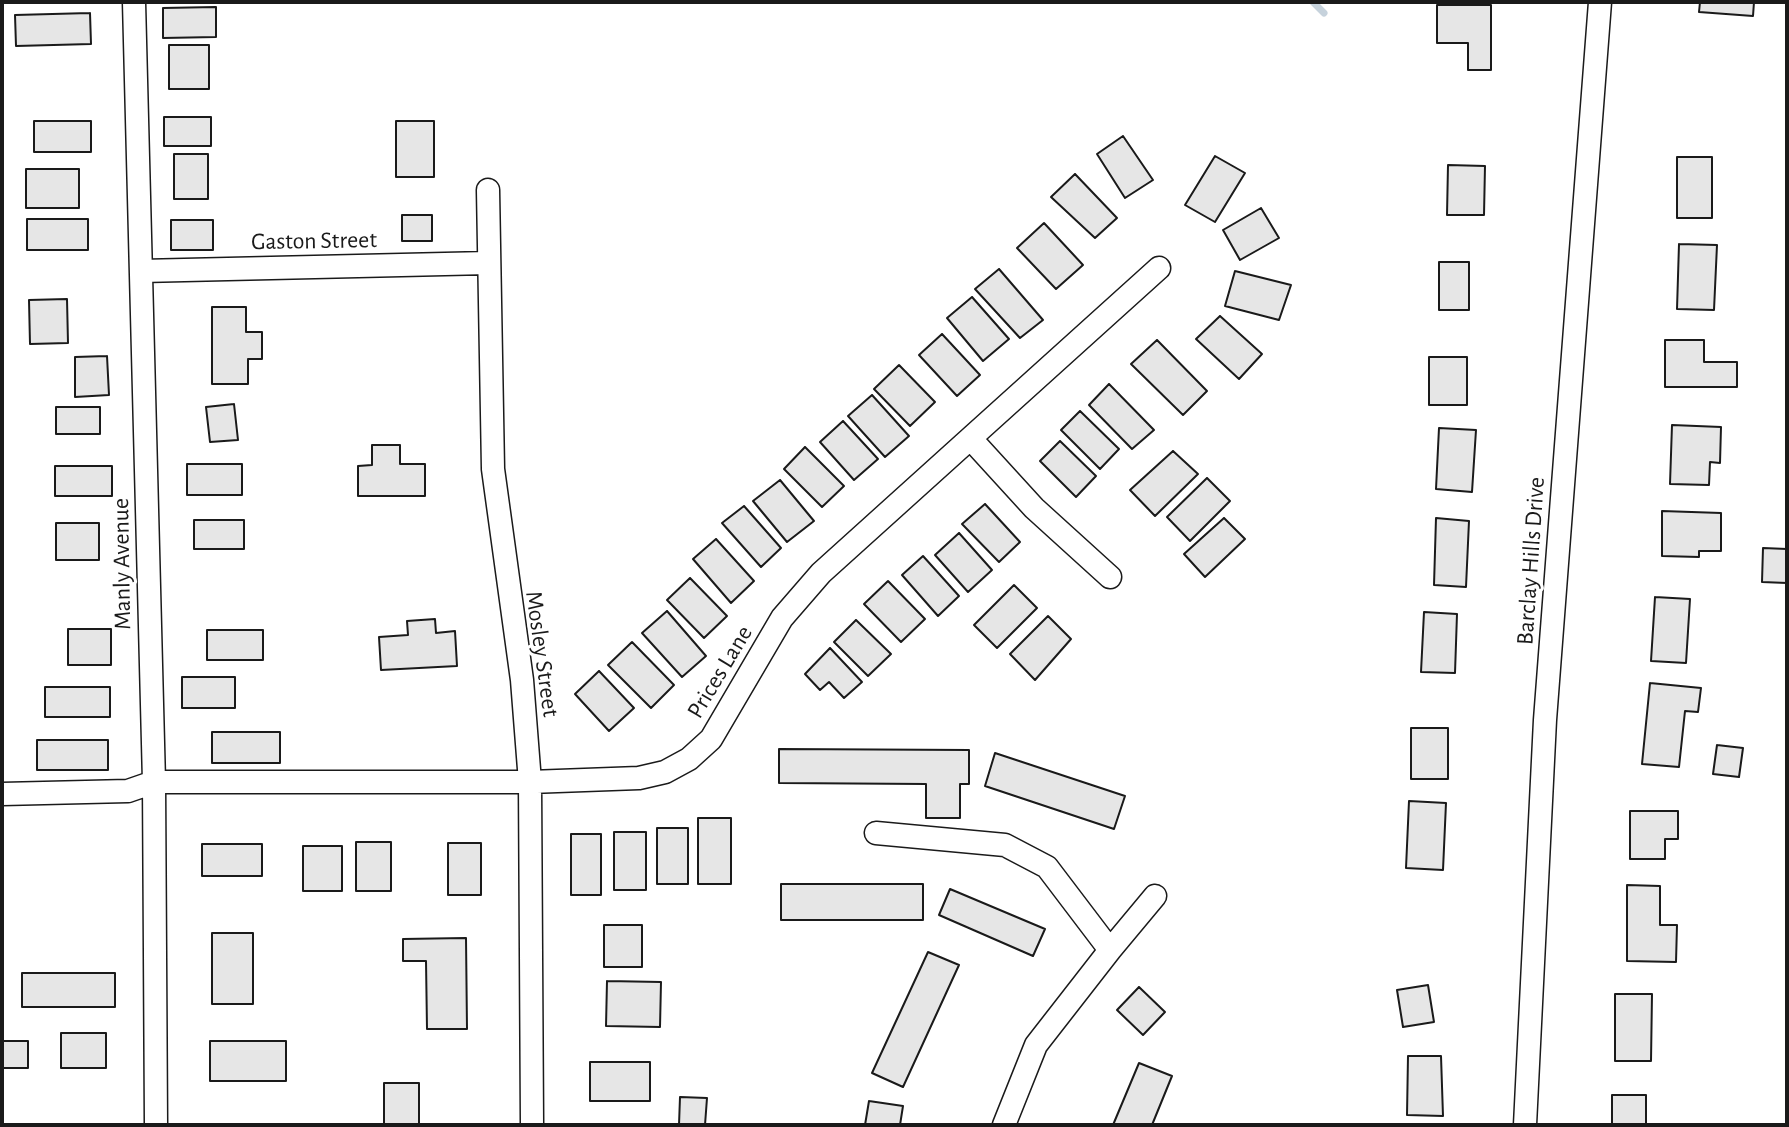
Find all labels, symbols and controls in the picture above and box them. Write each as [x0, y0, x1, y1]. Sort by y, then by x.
street label: Gaston Street [251, 226, 377, 256]
street label: Barclay Hills Drive [1511, 476, 1551, 646]
street label: Manly Avenue [106, 498, 138, 630]
street label: Mosley Street [519, 589, 565, 719]
street label: Prices Lane [681, 620, 759, 724]

